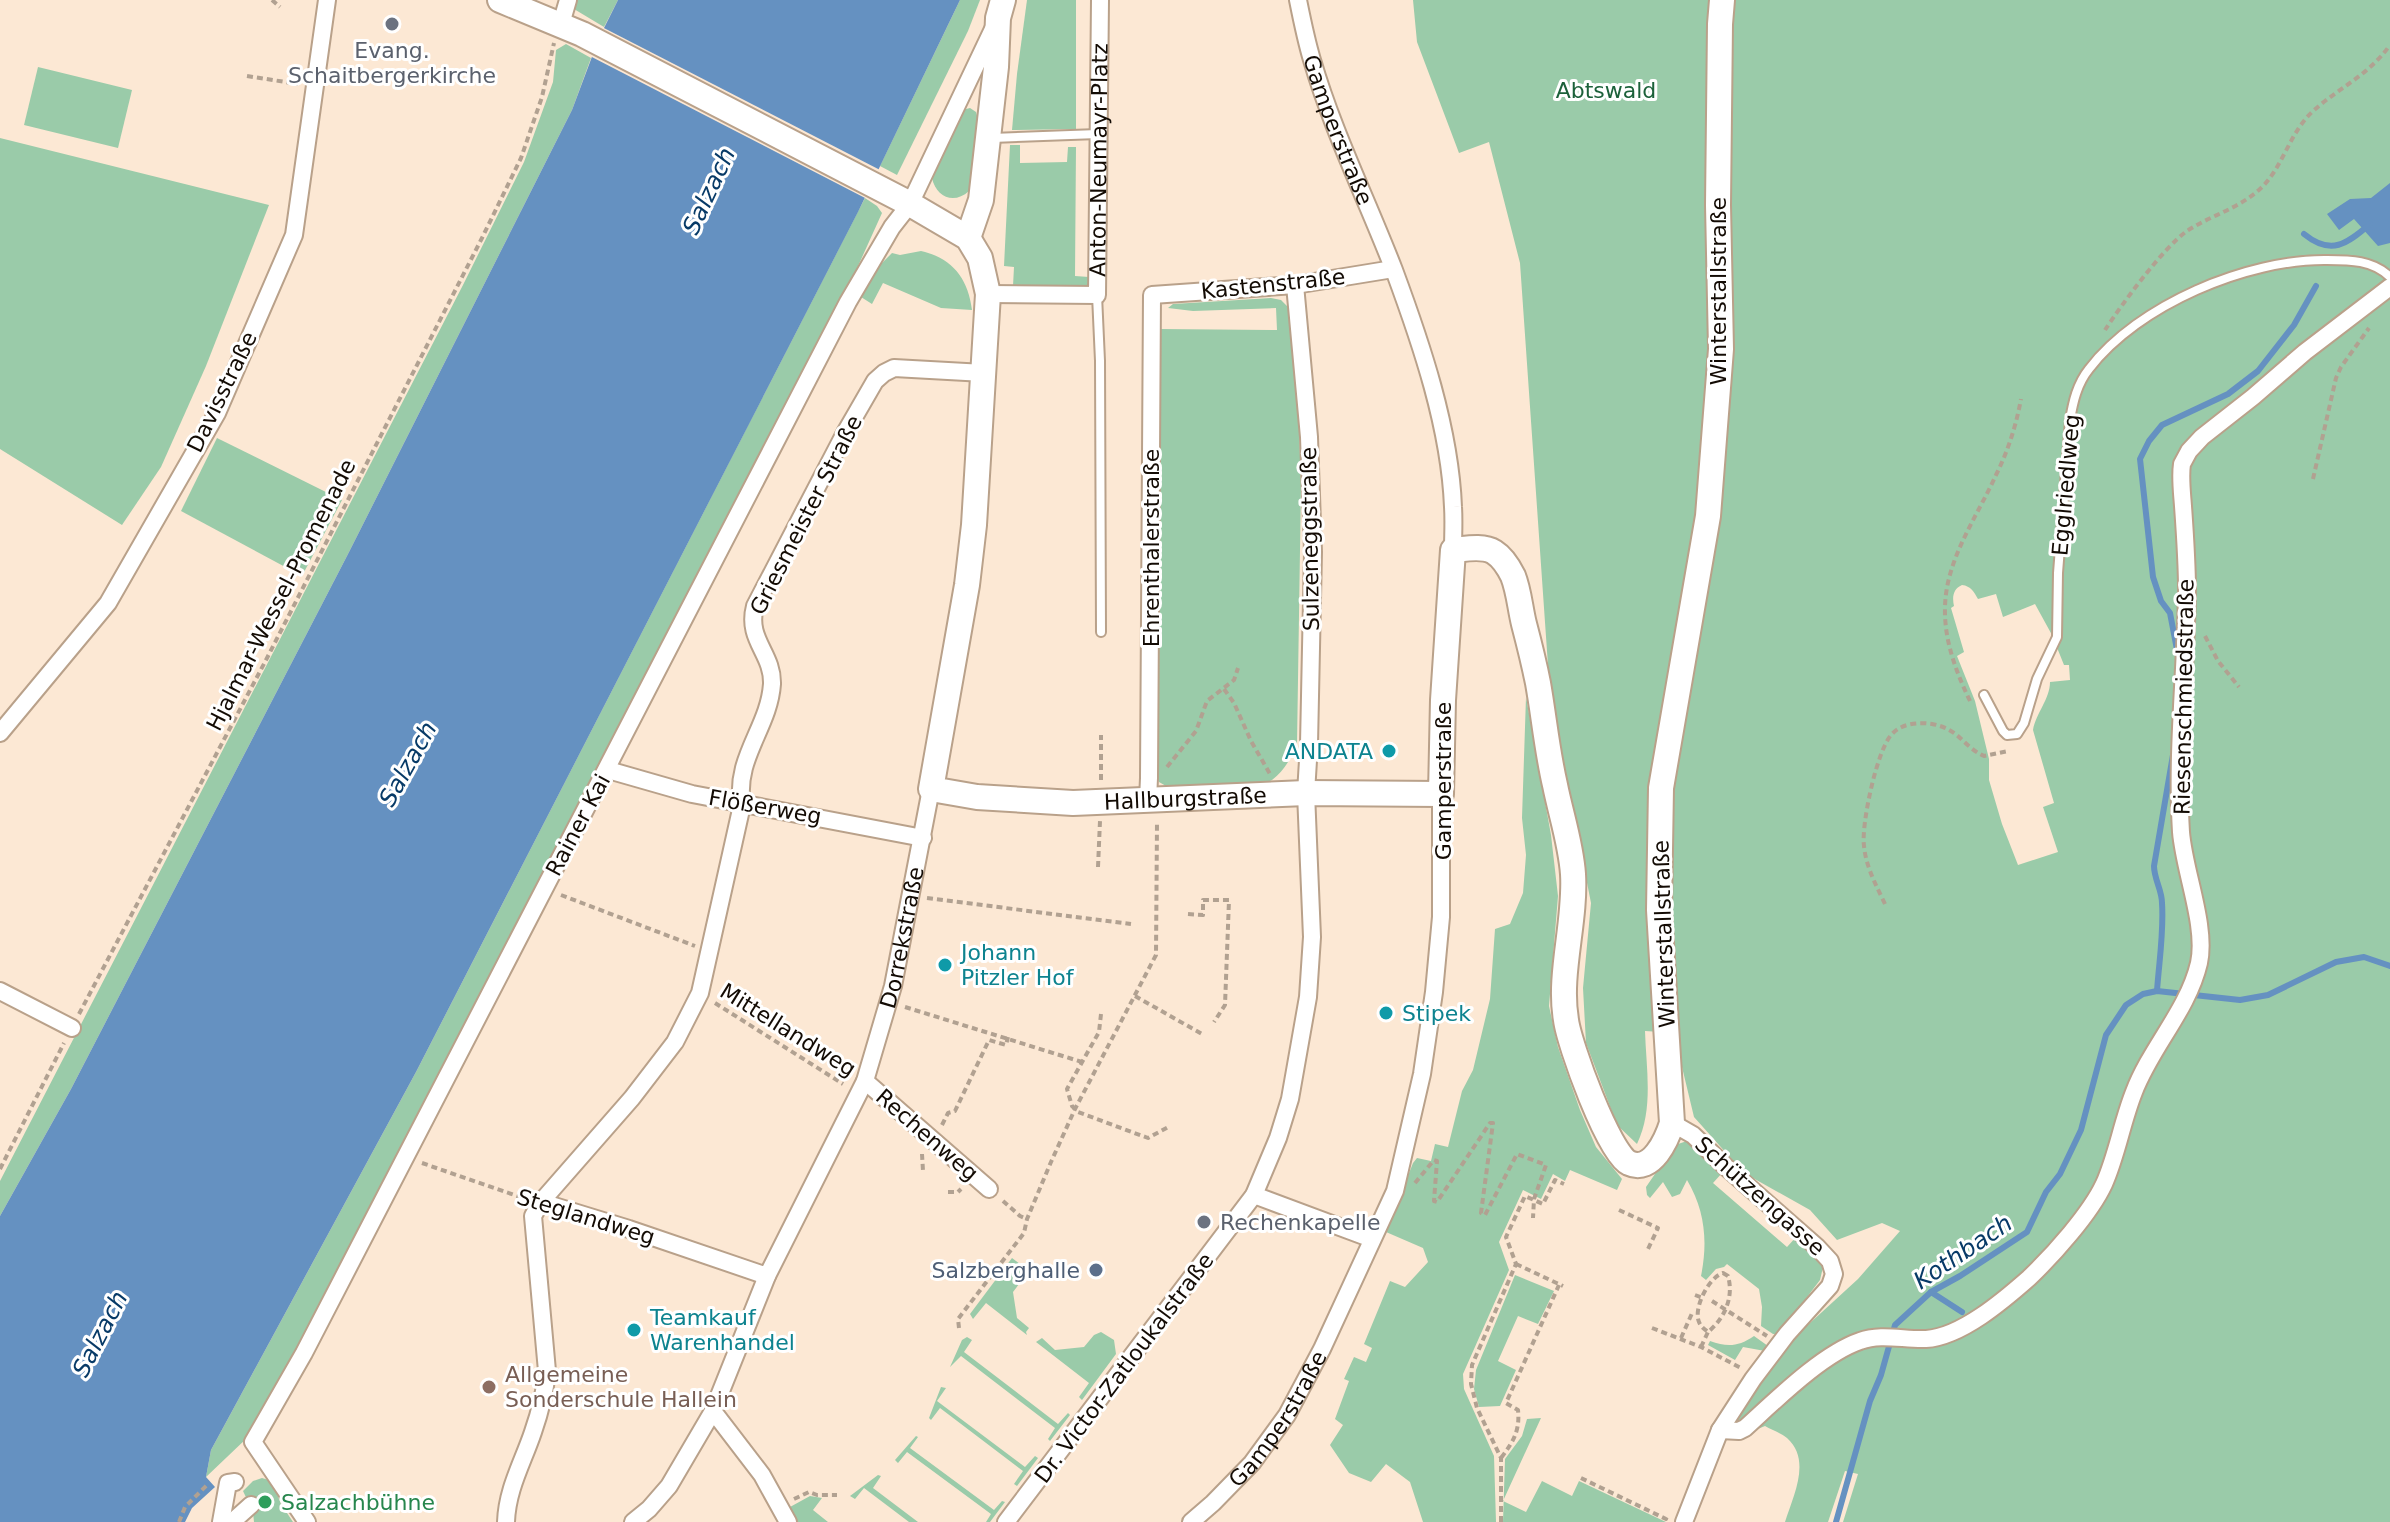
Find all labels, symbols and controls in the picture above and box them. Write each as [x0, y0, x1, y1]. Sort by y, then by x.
marker: Evang. Schaitbergerkirche [383, 15, 401, 33]
place label: Evang. Schaitbergerkirche [288, 38, 496, 88]
street label: Anton-Neumayr-Platz [1085, 43, 1112, 277]
street label: Gamperstraße [1299, 52, 1378, 208]
park label: Abtswald [1556, 78, 1656, 103]
water label: Salzach [677, 143, 741, 239]
street label: Winterstallstraße [1706, 197, 1731, 385]
street label: Kastenstraße [1200, 264, 1346, 304]
street label: Davisstraße [182, 328, 262, 456]
street label: Griesmeister Straße [745, 411, 867, 619]
street label: Egglriedlweg [2047, 413, 2085, 557]
street label: Sulzeneggstraße [1296, 447, 1324, 631]
street label: Ehrenthalerstraße [1139, 449, 1164, 647]
street label: Hjalmar-Wessel-Promenade [202, 455, 360, 735]
street label: Riesenschmiedstraße [2169, 579, 2199, 815]
street label: Gamperstraße [1431, 702, 1456, 860]
water label: Salzach [373, 717, 443, 811]
place label: ANDATA [1285, 739, 1373, 764]
marker: ANDATA [1380, 742, 1398, 760]
street label: Rainer Kai [541, 770, 615, 880]
street label: Hallburgstraße [1103, 782, 1267, 814]
street label: Flößerweg [707, 785, 823, 829]
street label: Winterstallstraße [1648, 839, 1680, 1029]
street label: Dorrekstraße [875, 865, 928, 1011]
place label: Johann Pitzler Hof [959, 940, 1075, 990]
marker: Johann Pitzler Hof [936, 956, 954, 974]
street label: Mittellandweg [716, 978, 860, 1082]
place label: Stipek [1402, 1001, 1471, 1026]
marker: Stipek [1377, 1004, 1395, 1022]
street label: Rechenweg [871, 1084, 983, 1186]
street label: Schützengasse [1690, 1131, 1830, 1261]
street label: Steglandweg [514, 1184, 658, 1250]
water label: Kothbach [1909, 1209, 2017, 1295]
place label: Rechenkapelle [1220, 1210, 1380, 1235]
marker: Rechenkapelle [1195, 1213, 1213, 1231]
street label: Dr. Victor-Zatloukalstraße [1029, 1248, 1219, 1488]
place label: Salzberghalle [932, 1258, 1080, 1283]
marker: Salzberghalle [1087, 1261, 1105, 1279]
water label: Salzach [67, 1287, 133, 1381]
place label: Teamkauf Warenhandel [649, 1305, 795, 1355]
marker: Teamkauf Warenhandel [625, 1321, 643, 1339]
street label: Gamperstraße [1223, 1346, 1331, 1492]
place label: Allgemeine Sonderschule Hallein [505, 1362, 737, 1412]
marker: Allgemeine Sonderschule Hallein [480, 1378, 498, 1396]
place label: Salzachbühne [281, 1490, 435, 1515]
marker: Salzachbühne [256, 1493, 274, 1511]

